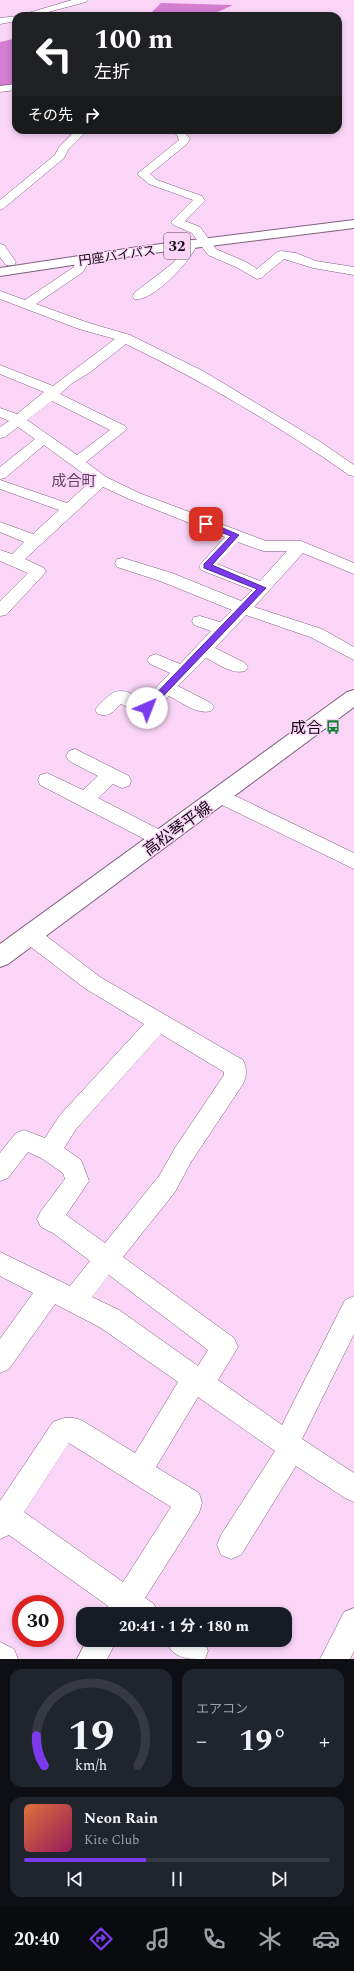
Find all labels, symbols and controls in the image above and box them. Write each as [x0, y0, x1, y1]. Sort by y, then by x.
text: 100 m [94, 18, 173, 61]
icon: left [28, 28, 80, 80]
text: 左折 [94, 59, 130, 86]
text: その先 [28, 104, 73, 127]
icon: right [81, 104, 103, 126]
road number: 32 [164, 233, 190, 259]
street label: 円座バイパス [77, 241, 157, 271]
district label: 成合町 [51, 470, 97, 493]
pin [189, 507, 223, 541]
icon: arrive [195, 513, 217, 535]
position arrow [126, 687, 168, 729]
place label: 成合 [290, 716, 322, 740]
bus stop icon: 成合 [325, 719, 341, 735]
street label: 高松琴平線 [138, 796, 217, 862]
speed limit sign: 30 [12, 1595, 64, 1647]
text: 20:41 · 1 分 · 180 m [119, 1615, 249, 1638]
text: エアコン [196, 1699, 248, 1719]
text: 19 [68, 1705, 114, 1768]
text: 19° [239, 1718, 287, 1764]
text: − [196, 1725, 207, 1758]
text: + [319, 1725, 330, 1758]
text: km/h [75, 1755, 107, 1777]
text: Neon Rain [84, 1807, 158, 1830]
text: Kite Club [84, 1830, 139, 1850]
icon: previous [64, 1868, 86, 1890]
icon: pause [166, 1868, 188, 1890]
icon: next [268, 1868, 290, 1890]
icon: directions [87, 1925, 115, 1953]
icon: music [144, 1925, 172, 1953]
icon: phone [200, 1925, 228, 1953]
icon: climate [256, 1925, 284, 1953]
icon: car [312, 1925, 340, 1953]
text: 20:40 [14, 1926, 59, 1953]

